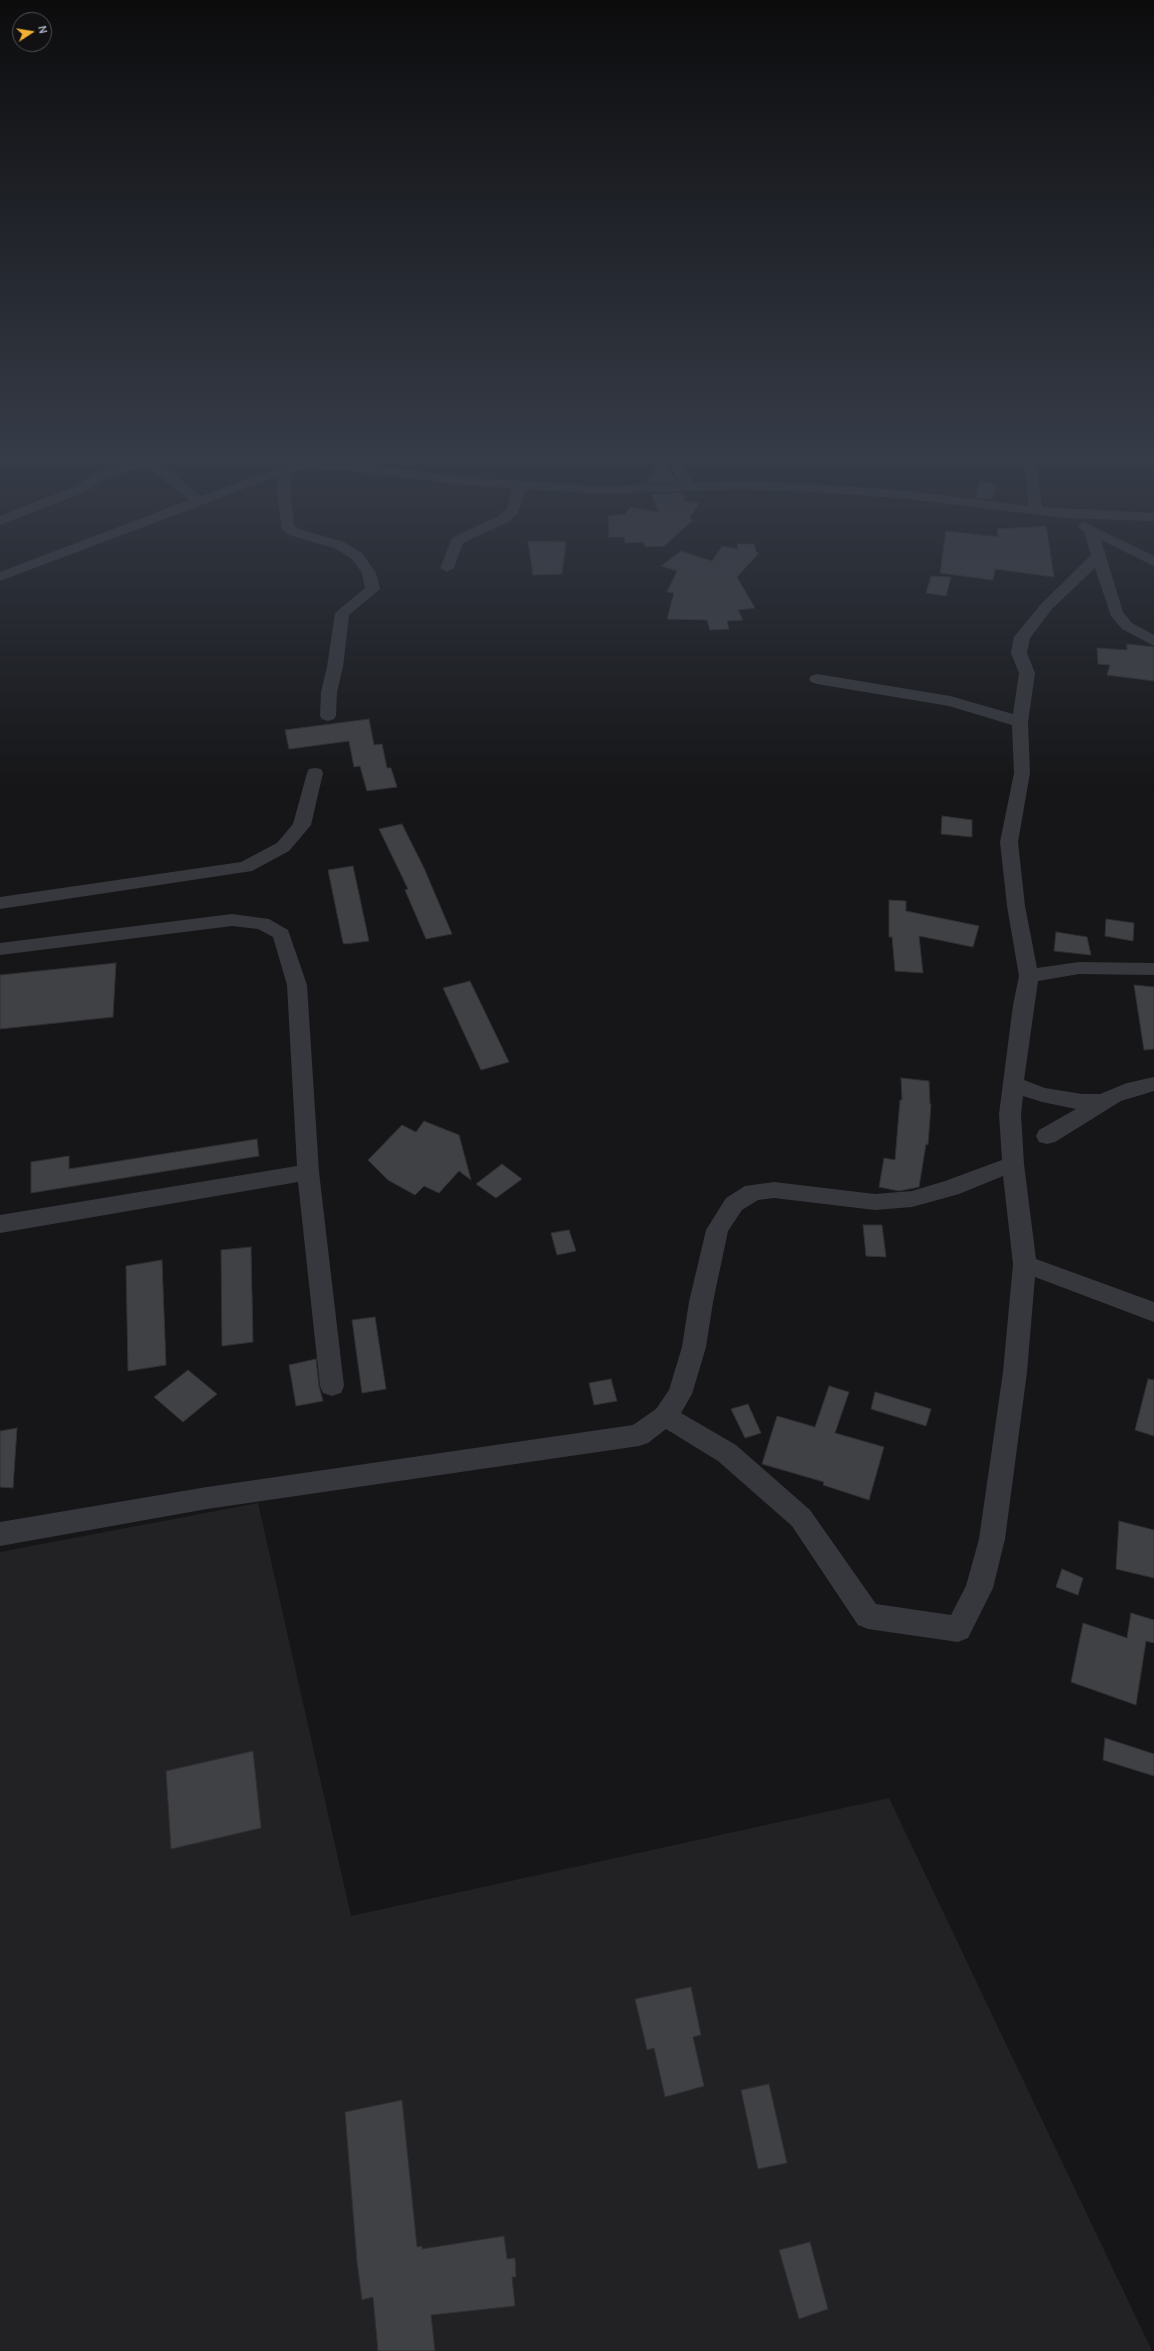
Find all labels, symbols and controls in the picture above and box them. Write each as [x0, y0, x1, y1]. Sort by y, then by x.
north arrow [12, 12, 52, 52]
text: N [35, 24, 50, 35]

